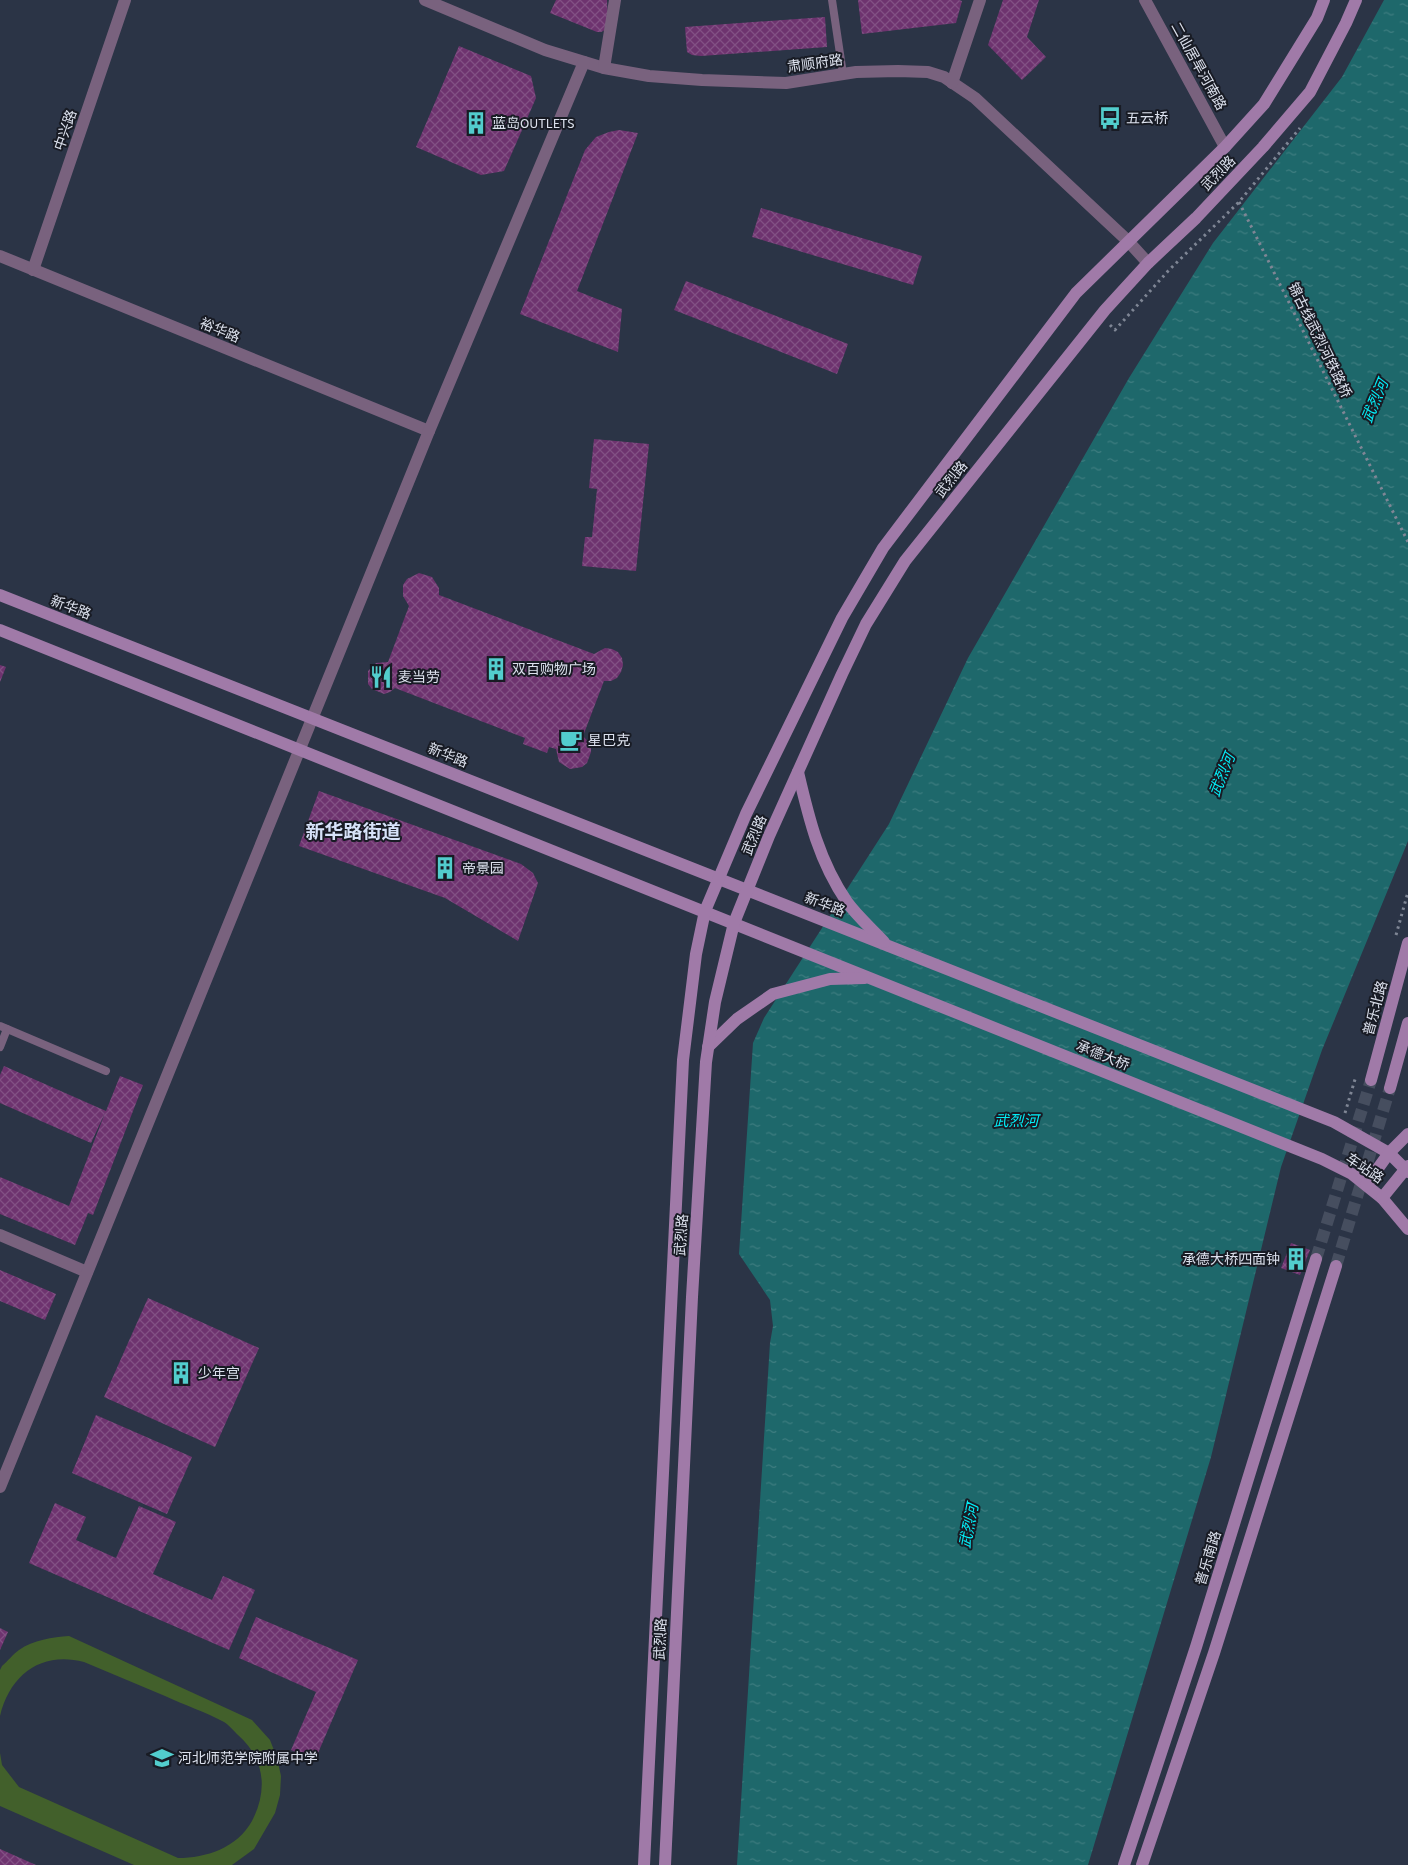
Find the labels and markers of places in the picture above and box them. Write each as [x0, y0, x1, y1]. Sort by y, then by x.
bus stop icon: 五云桥 [1097, 105, 1123, 131]
place label: 五云桥 [1126, 109, 1168, 129]
building icon: 蓝岛OUTLETS [463, 110, 489, 136]
place label: 蓝岛OUTLETS [492, 114, 574, 134]
building icon: 双百购物广场 [483, 656, 509, 682]
place label: 双百购物广场 [512, 660, 596, 680]
restaurant icon: 麦当劳 [368, 664, 394, 690]
place label: 麦当劳 [398, 668, 440, 688]
cafe icon: 星巴克 [558, 727, 584, 753]
place label: 星巴克 [588, 731, 630, 751]
building icon: 帝景园 [432, 855, 458, 881]
place label: 帝景园 [462, 859, 504, 879]
building icon: 承德大桥四面钟 [1283, 1246, 1309, 1272]
place label: 承德大桥四面钟 [1182, 1250, 1280, 1270]
building icon: 少年宫 [168, 1360, 194, 1386]
place label: 少年宫 [198, 1364, 240, 1384]
school or university icon: 河北师范学院附属中学 [149, 1745, 175, 1771]
place label: 河北师范学院附属中学 [178, 1749, 318, 1769]

